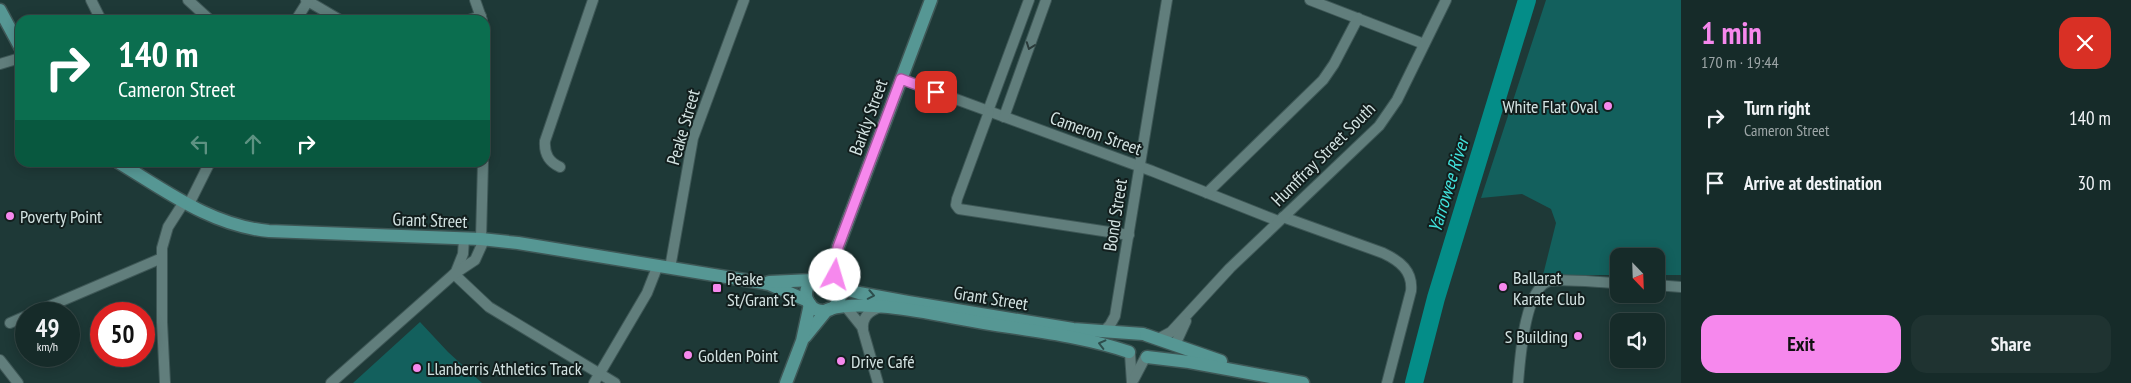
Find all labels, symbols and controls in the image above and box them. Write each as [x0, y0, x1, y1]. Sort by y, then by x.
text: 1 min [1701, 13, 1762, 52]
button: close [2059, 17, 2111, 69]
text: 140 m [118, 31, 199, 77]
icon: right [35, 35, 100, 100]
one-way arrow [1025, 41, 1035, 50]
text: 170 m · 19:44 [1701, 52, 1779, 72]
pin [915, 71, 957, 113]
text: Cameron Street [118, 75, 235, 103]
street label: Barkly Street [844, 76, 892, 158]
icon: arrive [922, 78, 950, 106]
street label: Peake Street [661, 87, 705, 167]
place label: White Flat Oval [1502, 95, 1599, 118]
text: Turn right [1744, 96, 1810, 120]
street label: Humffray Street South [1266, 97, 1380, 211]
marker: White Flat Oval [1602, 100, 1614, 112]
icon: right [1701, 104, 1729, 132]
street label: Cameron Street [1047, 106, 1145, 160]
text: 140 m [2069, 106, 2111, 130]
text: Cameron Street [1744, 120, 1829, 140]
icon: left [186, 130, 214, 158]
icon: ahead [239, 130, 267, 158]
icon: right [292, 130, 320, 158]
water label: Yarrowee River [1422, 132, 1475, 235]
icon: arrive [1701, 169, 1729, 197]
text: Arrive at destination [1744, 171, 1882, 195]
text: 30 m [2078, 171, 2111, 195]
street label: Bond Street [1098, 177, 1132, 253]
place label: Poverty Point [20, 205, 102, 228]
street label: Grant Street [392, 207, 468, 233]
marker: Poverty Point [4, 210, 16, 222]
position arrow [808, 248, 860, 300]
north arrow [1610, 248, 1665, 302]
map controls [1610, 248, 1665, 368]
place label: Ballarat Karate Club [1513, 266, 1585, 310]
place label: Peake St/Grant St [727, 267, 795, 311]
street label: Grant Street [952, 281, 1030, 315]
marker: Ballarat Karate Club [1497, 281, 1509, 293]
marker: Peake St/Grant St [711, 282, 723, 294]
one-way arrow [867, 290, 876, 300]
speed limit sign: 50 [90, 302, 155, 367]
text: 49 [36, 312, 59, 344]
button: sound [1610, 313, 1665, 368]
button: Exit [1701, 315, 1901, 373]
button: Share [1911, 315, 2111, 373]
place label: S Building [1505, 325, 1568, 348]
marker: S Building [1572, 330, 1584, 342]
text: km/h [37, 339, 58, 354]
one-way arrow [1098, 339, 1107, 350]
place label: Golden Point [698, 344, 778, 367]
marker: Golden Point [682, 349, 694, 361]
place label: Drive Café [851, 350, 915, 373]
marker: Drive Café [835, 355, 847, 367]
place label: Llanberris Athletics Track [427, 357, 582, 380]
marker: Llanberris Athletics Track [411, 362, 423, 374]

